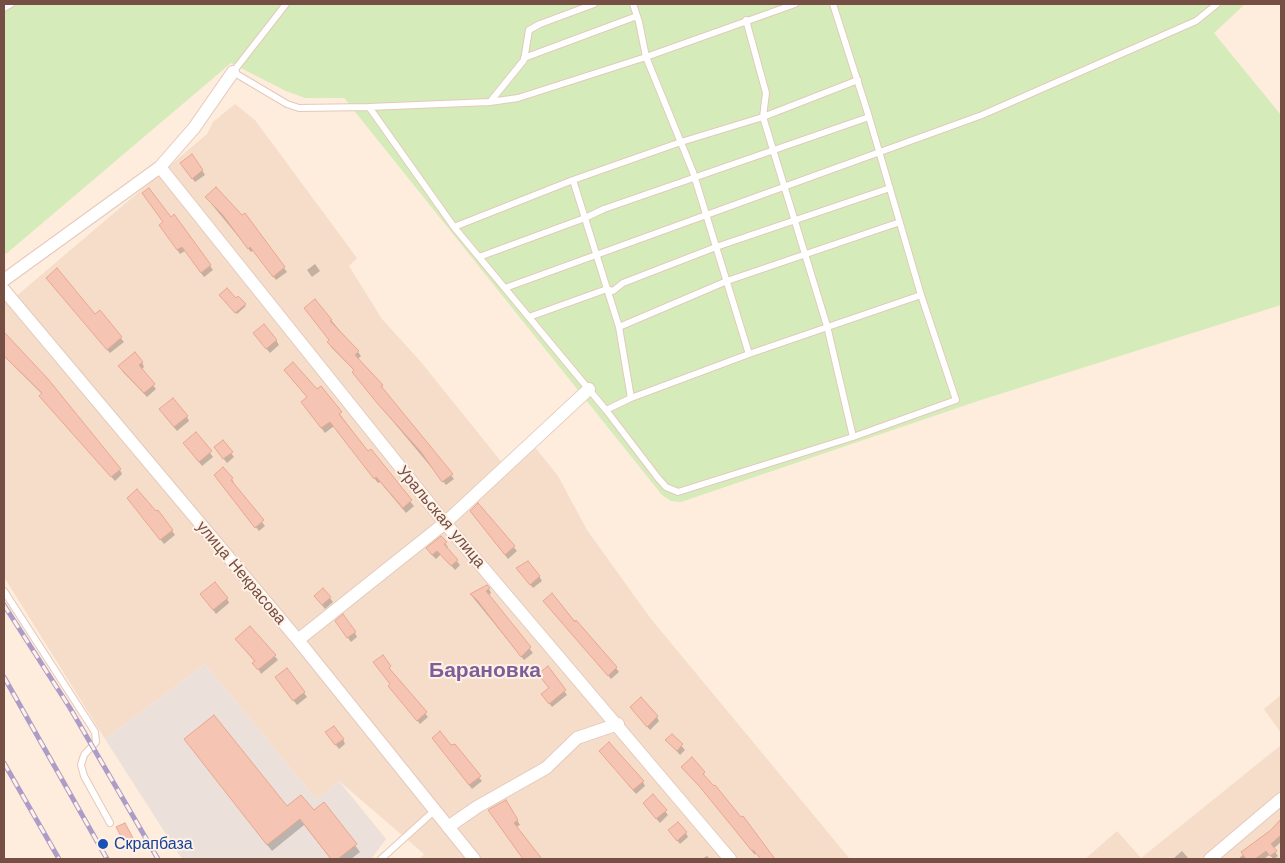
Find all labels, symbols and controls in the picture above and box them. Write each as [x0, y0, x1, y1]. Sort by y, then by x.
street label: Уральская улица [393, 462, 489, 572]
street label: улица Некрасова [192, 517, 290, 629]
district label: Барановка [429, 658, 541, 684]
place label: Скрапбаза [114, 834, 193, 854]
marker: Скрапбаза [96, 837, 110, 851]

